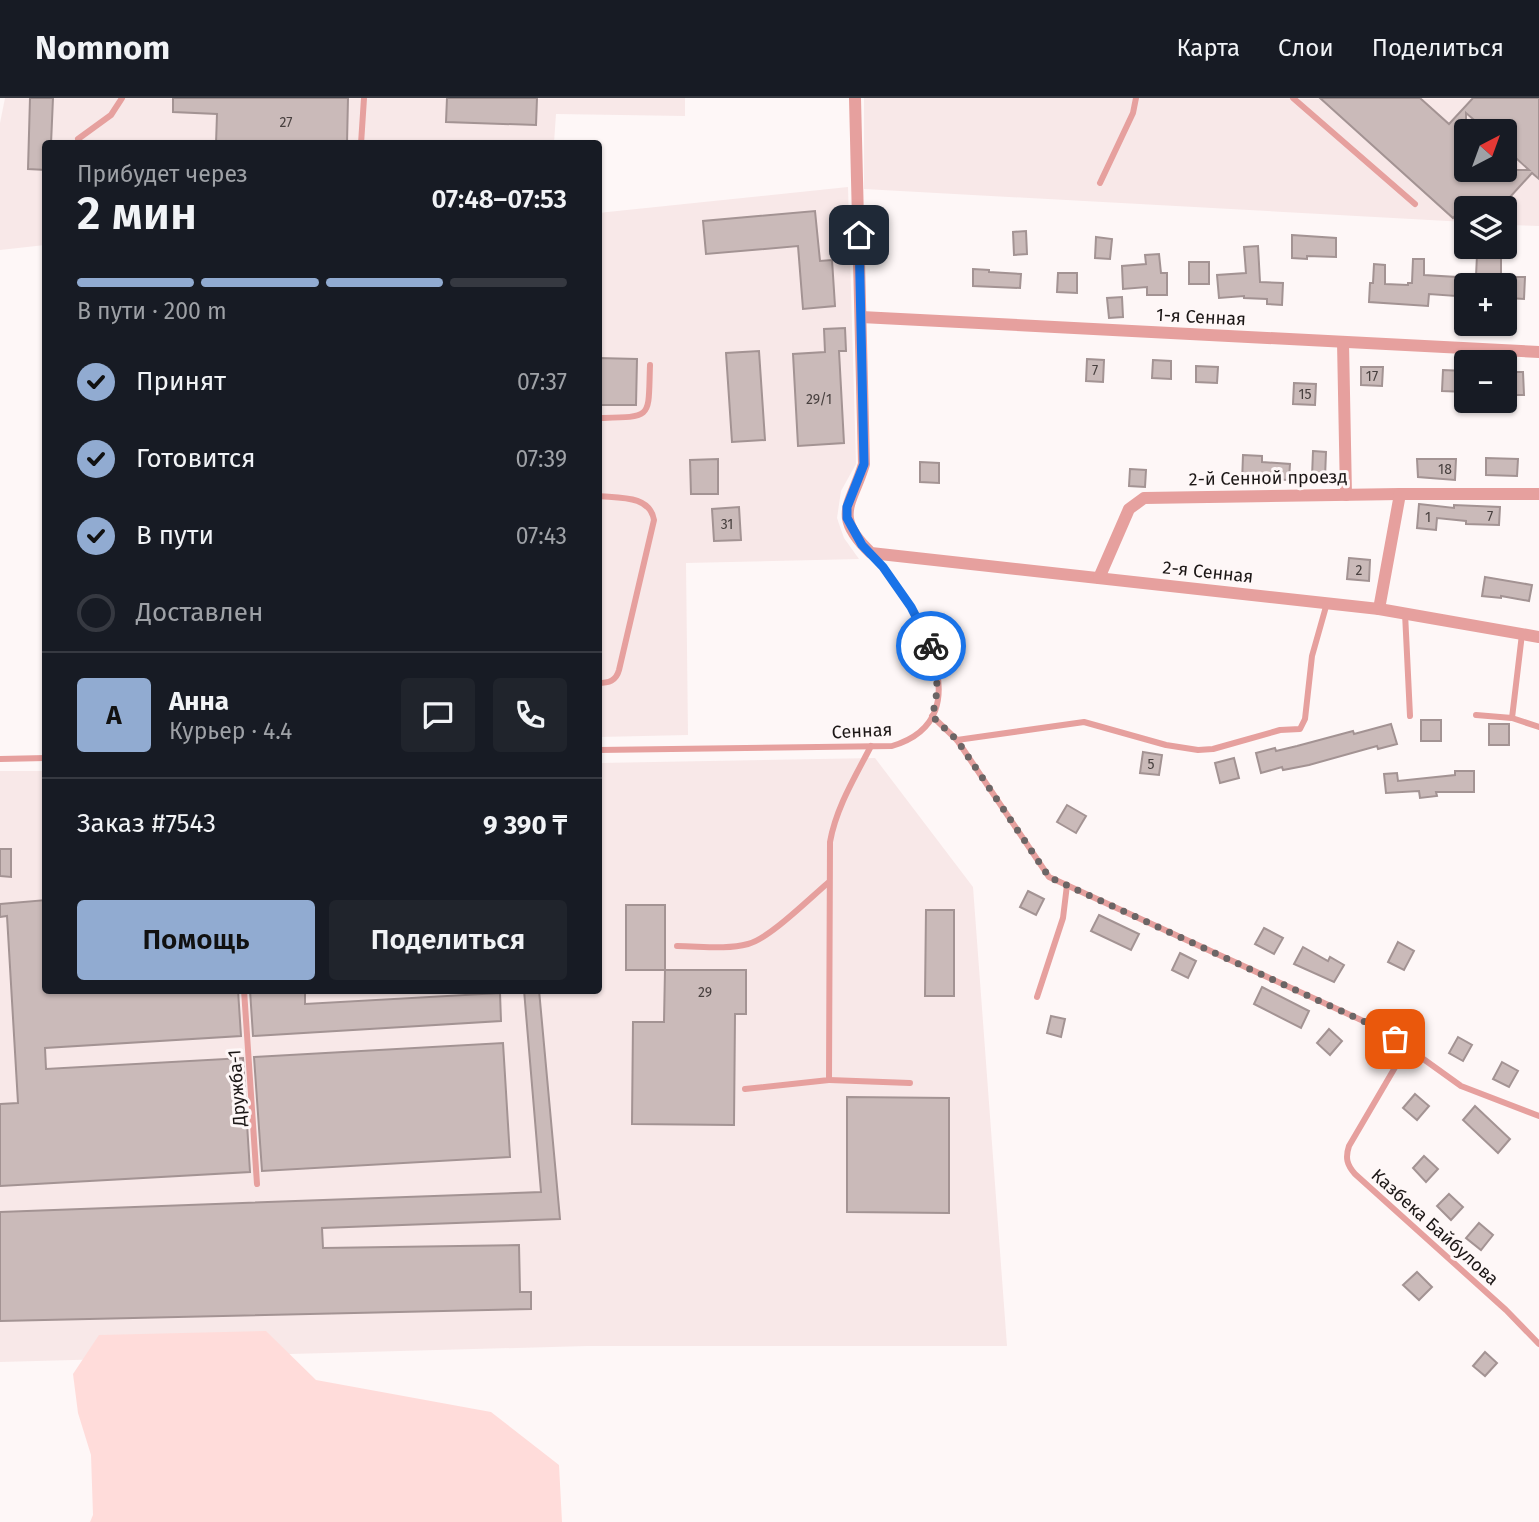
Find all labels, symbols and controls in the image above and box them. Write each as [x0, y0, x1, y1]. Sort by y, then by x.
text: Nomnom [35, 28, 170, 68]
text: Карта [1176, 34, 1240, 62]
text: Слои [1278, 34, 1334, 62]
text: Поделиться [1372, 34, 1504, 62]
house number: 27 [279, 114, 293, 131]
north arrow [1454, 119, 1517, 182]
map controls [1454, 119, 1517, 413]
text: Прибудет через [77, 160, 248, 188]
text: 07:48–07:53 [432, 184, 567, 215]
text: 2 мин [77, 186, 197, 241]
button: layers [1454, 196, 1517, 259]
pin [829, 205, 889, 265]
icon: home [840, 216, 878, 254]
button: + [1454, 273, 1517, 336]
text: В пути · 200 m [77, 297, 227, 325]
street label: 1-я Сенная [1155, 304, 1247, 330]
button: − [1454, 350, 1517, 413]
house number: 7 [1092, 362, 1098, 379]
icon: check [77, 363, 115, 401]
text: Принят [136, 366, 226, 397]
text: 07:37 [517, 368, 567, 396]
house number: 17 [1366, 368, 1378, 385]
house number: 15 [1298, 386, 1312, 403]
house number: 29/1 [806, 391, 832, 408]
icon: check [77, 440, 115, 478]
text: Готовится [136, 443, 256, 474]
text: 07:39 [515, 445, 567, 473]
house number: 18 [1438, 461, 1452, 478]
street label: 2-й Сенной проезд [1188, 466, 1348, 490]
house number: 7 [1487, 508, 1493, 525]
house number: 1 [1425, 509, 1431, 526]
house number: 31 [721, 516, 733, 533]
icon: check [77, 517, 115, 555]
text: В пути [136, 520, 214, 551]
text: 07:43 [516, 522, 567, 550]
street label: 2-я Сенная [1162, 556, 1254, 588]
house number: 2 [1356, 562, 1363, 579]
text: Доставлен [136, 597, 263, 628]
courier [896, 611, 966, 681]
icon: bike [912, 627, 950, 665]
button: chat [401, 678, 475, 752]
button: phone [493, 678, 567, 752]
text: Анна [169, 686, 229, 717]
text: А [106, 700, 122, 731]
text: Курьер · 4.4 [169, 717, 292, 745]
street label: Сенная [831, 718, 893, 744]
house number: 5 [1147, 756, 1155, 773]
text: Заказ #7543 [77, 808, 216, 839]
text: 9 390 ₸ [483, 810, 567, 841]
button: Помощь [77, 900, 315, 980]
button: Поделиться [329, 900, 567, 980]
house number: 29 [698, 984, 712, 1001]
pin [1365, 1009, 1425, 1069]
icon: bag [1376, 1020, 1414, 1058]
street label: Дружба-1 [223, 1049, 251, 1128]
street label: Казбека Байбулова [1367, 1164, 1503, 1290]

